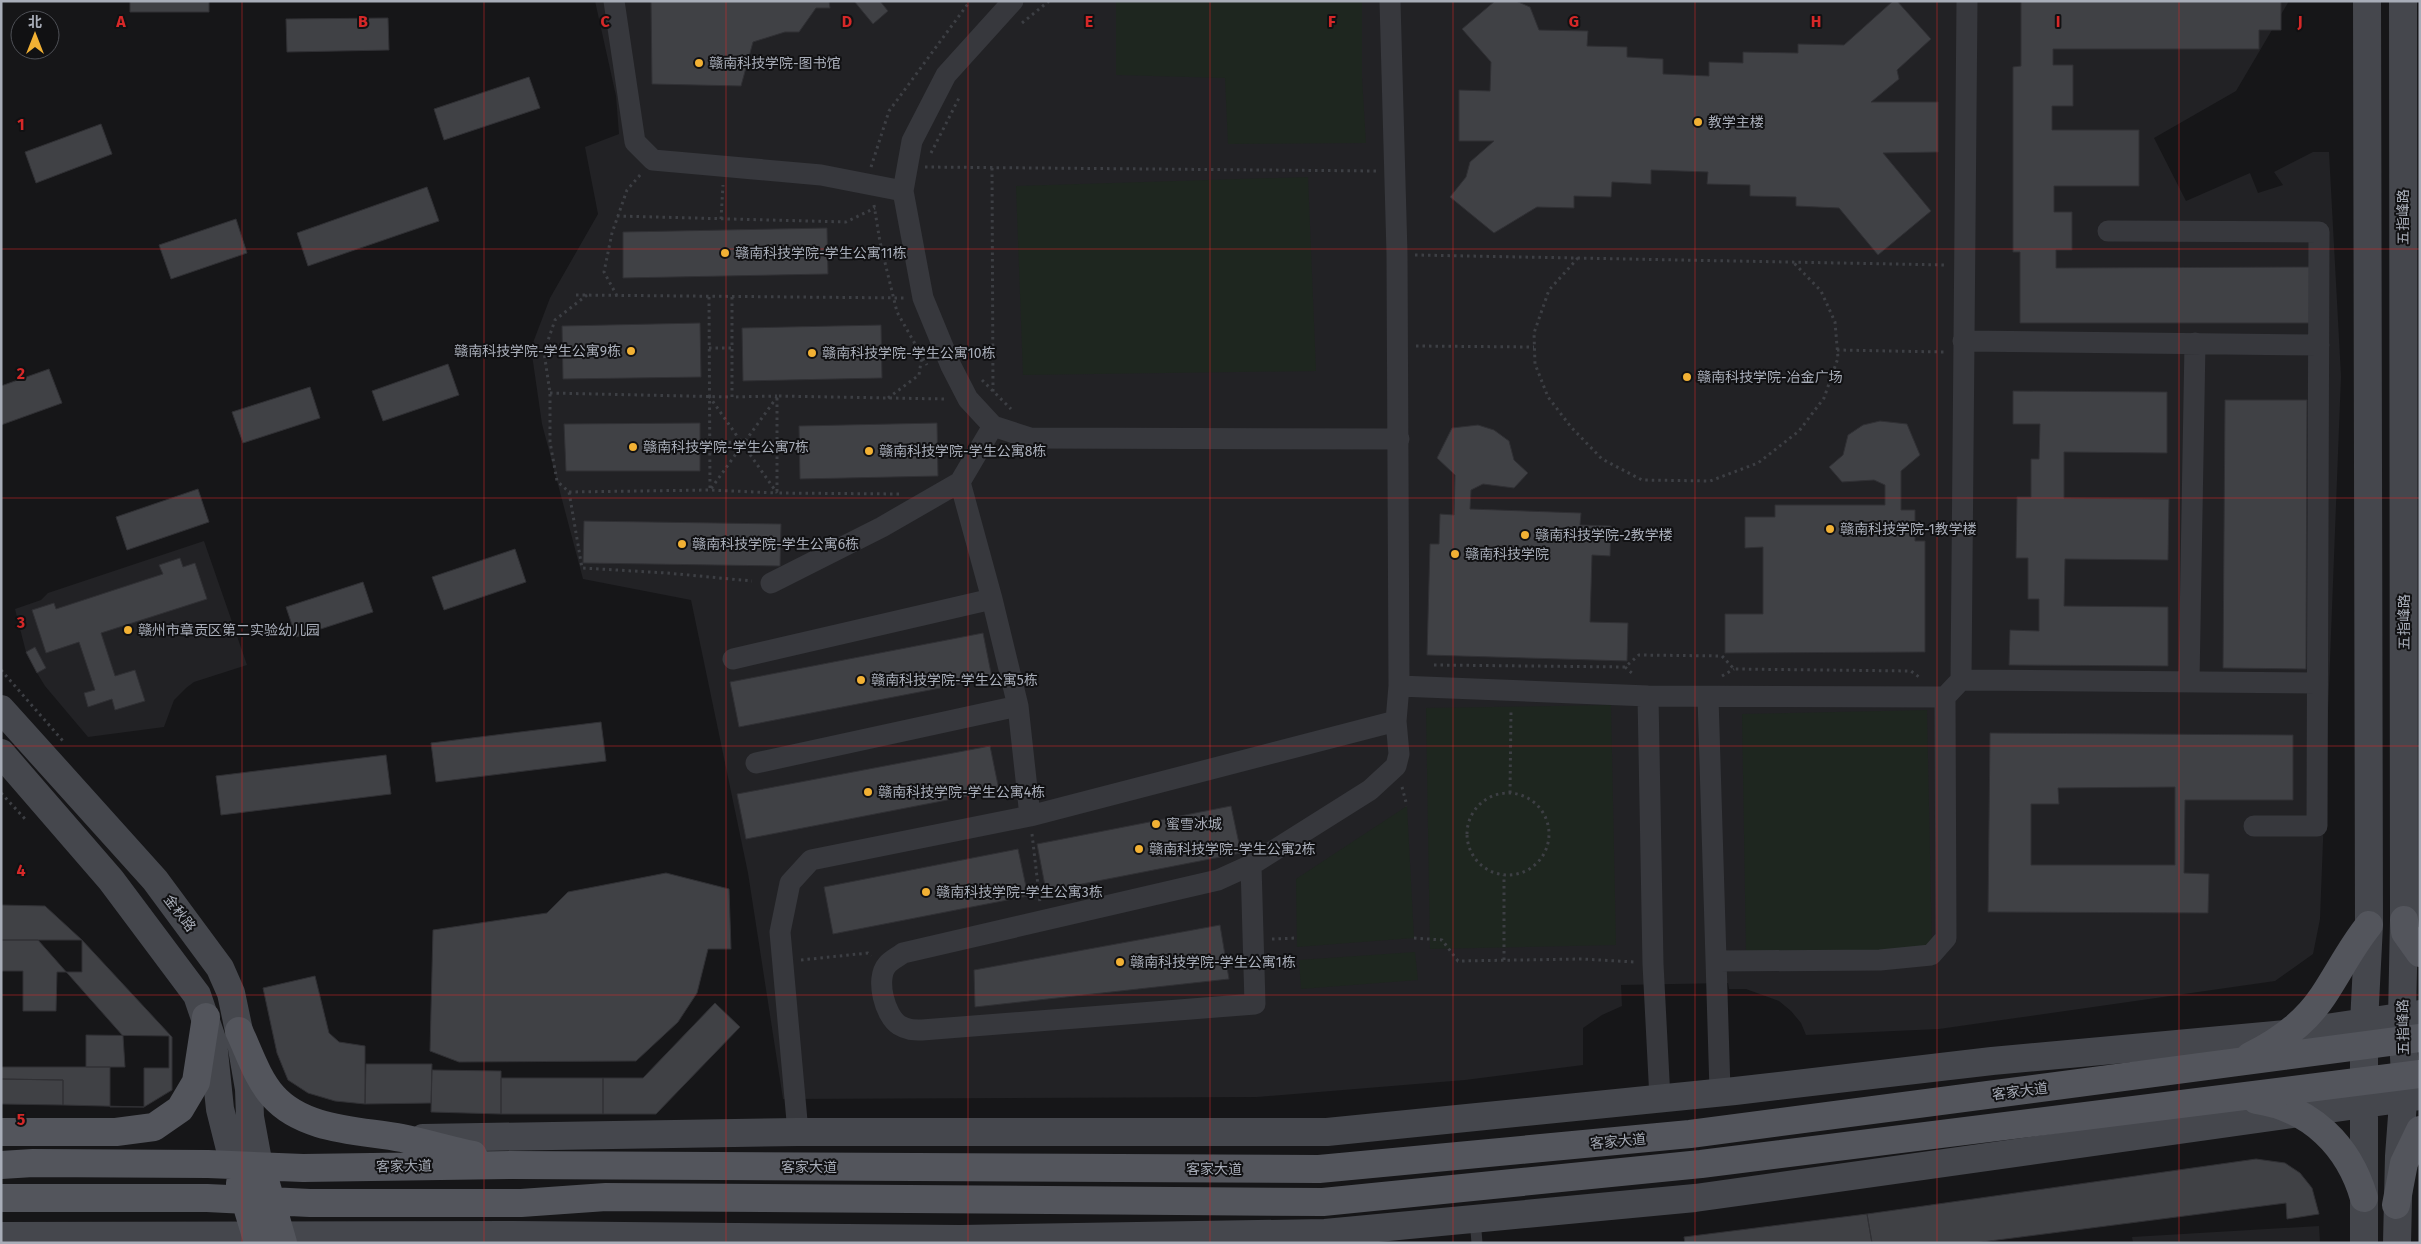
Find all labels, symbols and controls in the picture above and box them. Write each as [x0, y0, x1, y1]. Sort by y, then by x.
north arrow [10, 10, 60, 60]
text: A [115, 12, 126, 31]
text: B [358, 12, 368, 31]
text: C [600, 12, 610, 31]
text: D [842, 12, 852, 31]
text: E [1085, 12, 1093, 31]
text: F [1328, 12, 1336, 31]
text: G [1569, 12, 1579, 31]
text: H [1811, 12, 1821, 31]
text: I [2056, 12, 2060, 31]
text: J [2296, 12, 2303, 31]
text: 北 [28, 14, 42, 31]
place label: 赣南科技学院-图书馆 [709, 55, 841, 72]
marker: 赣南科技学院-图书馆 [693, 57, 705, 69]
place label: 教学主楼 [1708, 114, 1764, 131]
text: 1 [17, 115, 25, 134]
marker: 教学主楼 [1692, 116, 1704, 128]
street label: 五指峰路 [2395, 189, 2412, 245]
place label: 赣南科技学院-学生公寓11栋 [735, 245, 907, 262]
marker: 赣南科技学院-学生公寓11栋 [719, 247, 731, 259]
place label: 赣南科技学院-学生公寓9栋 [454, 343, 621, 360]
marker: 赣南科技学院-学生公寓9栋 [625, 345, 637, 357]
place label: 赣南科技学院-学生公寓10栋 [822, 345, 996, 362]
marker: 赣南科技学院-学生公寓10栋 [806, 347, 818, 359]
text: 2 [17, 364, 25, 383]
place label: 赣南科技学院-冶金广场 [1697, 369, 1843, 386]
marker: 赣南科技学院-冶金广场 [1681, 371, 1693, 383]
place label: 赣南科技学院-学生公寓7栋 [643, 439, 809, 456]
marker: 赣南科技学院-学生公寓7栋 [627, 441, 639, 453]
place label: 赣南科技学院-学生公寓8栋 [879, 443, 1046, 460]
marker: 赣南科技学院-学生公寓8栋 [863, 445, 875, 457]
place label: 赣南科技学院-1教学楼 [1840, 521, 1977, 538]
marker: 赣南科技学院-1教学楼 [1824, 523, 1836, 535]
place label: 赣南科技学院-2教学楼 [1535, 527, 1673, 544]
marker: 赣南科技学院-2教学楼 [1519, 529, 1531, 541]
place label: 赣南科技学院-学生公寓6栋 [692, 536, 859, 553]
marker: 赣南科技学院-学生公寓6栋 [676, 538, 688, 550]
place label: 赣南科技学院 [1465, 546, 1549, 563]
marker: 赣南科技学院 [1449, 548, 1461, 560]
street label: 五指峰路 [2396, 594, 2413, 650]
text: 3 [16, 613, 25, 632]
place label: 赣州市章贡区第二实验幼儿园 [138, 622, 320, 639]
marker: 赣州市章贡区第二实验幼儿园 [122, 624, 134, 636]
place label: 赣南科技学院-学生公寓5栋 [871, 672, 1038, 689]
marker: 赣南科技学院-学生公寓5栋 [855, 674, 867, 686]
place label: 赣南科技学院-学生公寓4栋 [878, 784, 1045, 801]
marker: 赣南科技学院-学生公寓4栋 [862, 786, 874, 798]
place label: 蜜雪冰城 [1166, 816, 1222, 833]
marker: 蜜雪冰城 [1150, 818, 1162, 830]
place label: 赣南科技学院-学生公寓2栋 [1149, 841, 1316, 858]
marker: 赣南科技学院-学生公寓2栋 [1133, 843, 1145, 855]
text: 4 [16, 861, 26, 880]
place label: 赣南科技学院-学生公寓3栋 [936, 884, 1103, 901]
marker: 赣南科技学院-学生公寓3栋 [920, 886, 932, 898]
street label: 金秋路 [160, 891, 199, 935]
place label: 赣南科技学院-学生公寓1栋 [1130, 954, 1296, 971]
marker: 赣南科技学院-学生公寓1栋 [1114, 956, 1126, 968]
street label: 五指峰路 [2395, 999, 2412, 1055]
street label: 客家大道 [1991, 1080, 2049, 1103]
text: 5 [17, 1110, 26, 1129]
street label: 客家大道 [1589, 1131, 1647, 1152]
street label: 客家大道 [376, 1158, 432, 1175]
street label: 客家大道 [781, 1159, 837, 1176]
street label: 客家大道 [1186, 1161, 1242, 1178]

